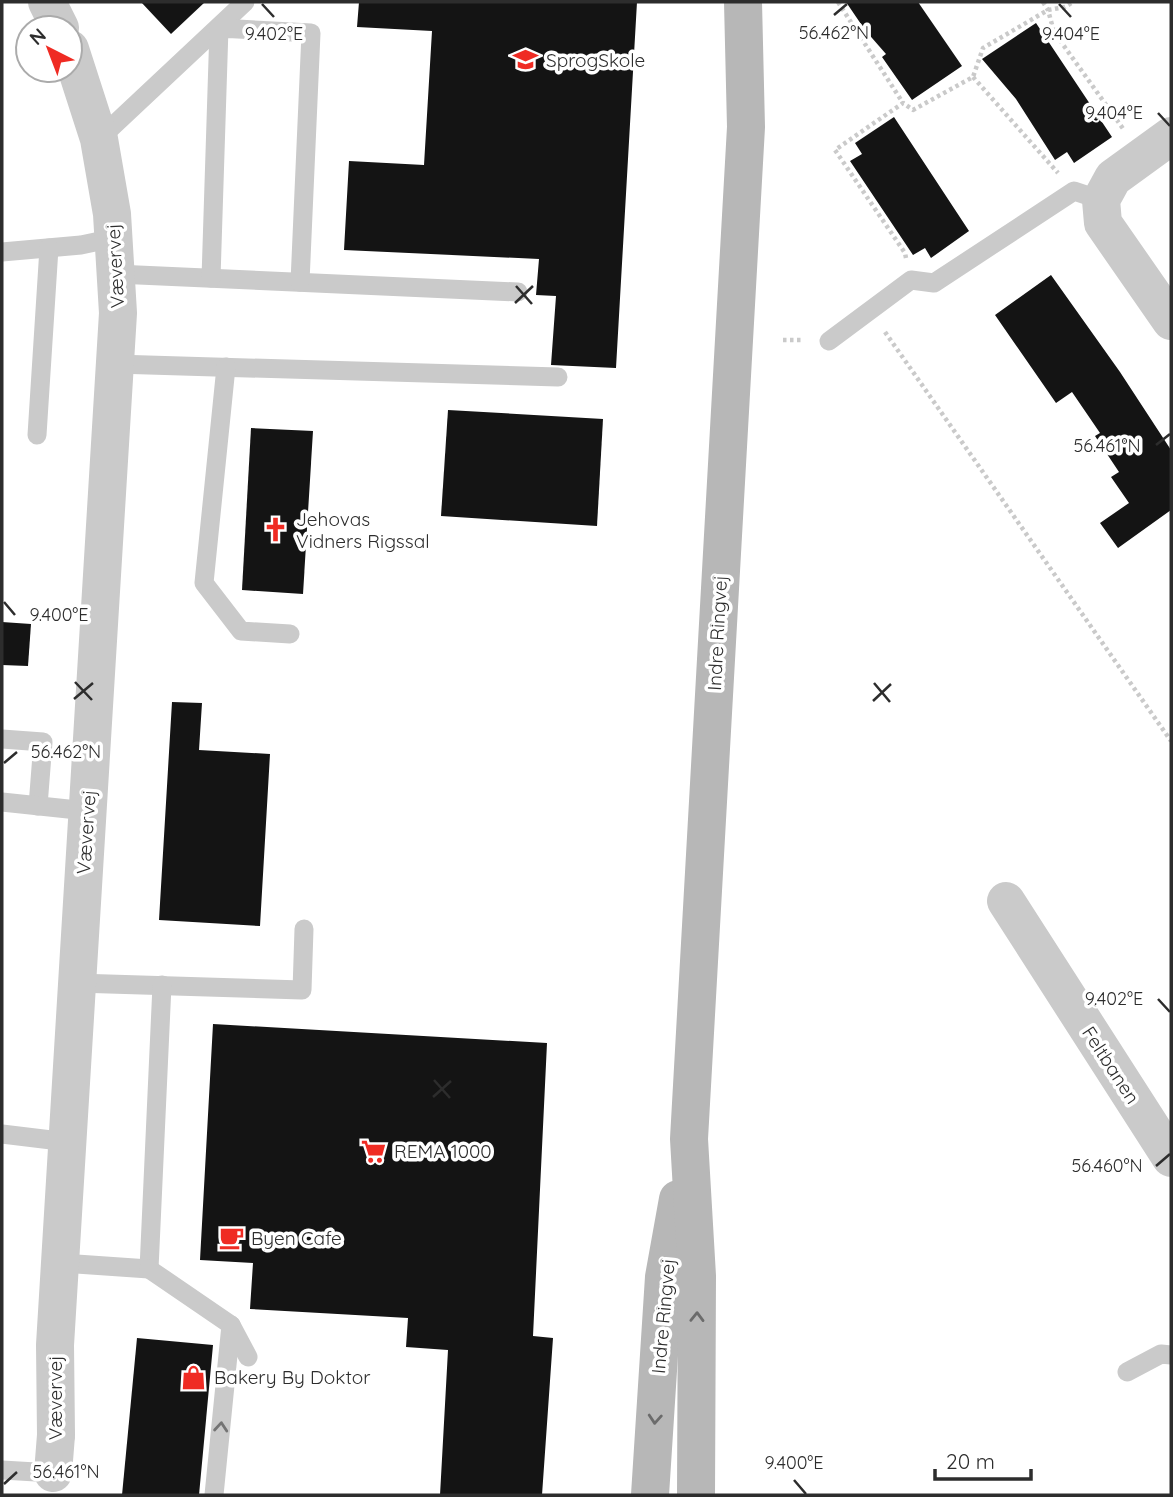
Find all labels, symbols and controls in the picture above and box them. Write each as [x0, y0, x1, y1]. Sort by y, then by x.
north arrow [14, 14, 84, 84]
text: 56.462°N [799, 21, 869, 44]
text: 9.402°E [245, 22, 303, 45]
text: 9.404°E [1042, 22, 1100, 45]
text: N [24, 23, 51, 50]
school or university icon: SprogSkole [512, 46, 540, 74]
place label: SprogSkole [546, 48, 645, 72]
text: 9.404°E [1085, 101, 1143, 124]
street label: Vævervej [101, 223, 129, 309]
text: 56.461°N [1073, 434, 1141, 457]
place label: Jehovas Vidners Rigssal [296, 507, 430, 553]
church icon: Jehovas Vidners Rigssal [262, 516, 290, 544]
street label: Indre Ringvej [702, 575, 732, 691]
text: 9.400°E [29, 603, 89, 626]
text: 56.462°N [31, 740, 101, 763]
street label: Vævervej [71, 789, 101, 875]
text: 9.402°E [1085, 987, 1143, 1010]
street label: Feltbanen [1077, 1022, 1145, 1108]
supermarket icon: REMA 1000 [360, 1137, 388, 1165]
place label: REMA 1000 [394, 1139, 492, 1163]
text: 56.460°N [1071, 1154, 1143, 1177]
cafe icon: Byen Cafe [217, 1224, 245, 1252]
place label: Byen Cafe [251, 1226, 342, 1250]
street label: Indre Ringvej [646, 1257, 680, 1375]
one-way arrow [689, 1311, 705, 1322]
street label: Vævervej [43, 1356, 67, 1440]
shop icon: Bakery By Doktor [180, 1363, 208, 1391]
place label: Bakery By Doktor [214, 1365, 371, 1389]
one-way arrow [647, 1414, 662, 1425]
one-way arrow [213, 1422, 228, 1433]
scale bar [935, 1438, 1031, 1482]
text: 20 m [946, 1448, 995, 1474]
text: 9.400°E [764, 1451, 824, 1474]
text: 56.461°N [32, 1460, 100, 1483]

